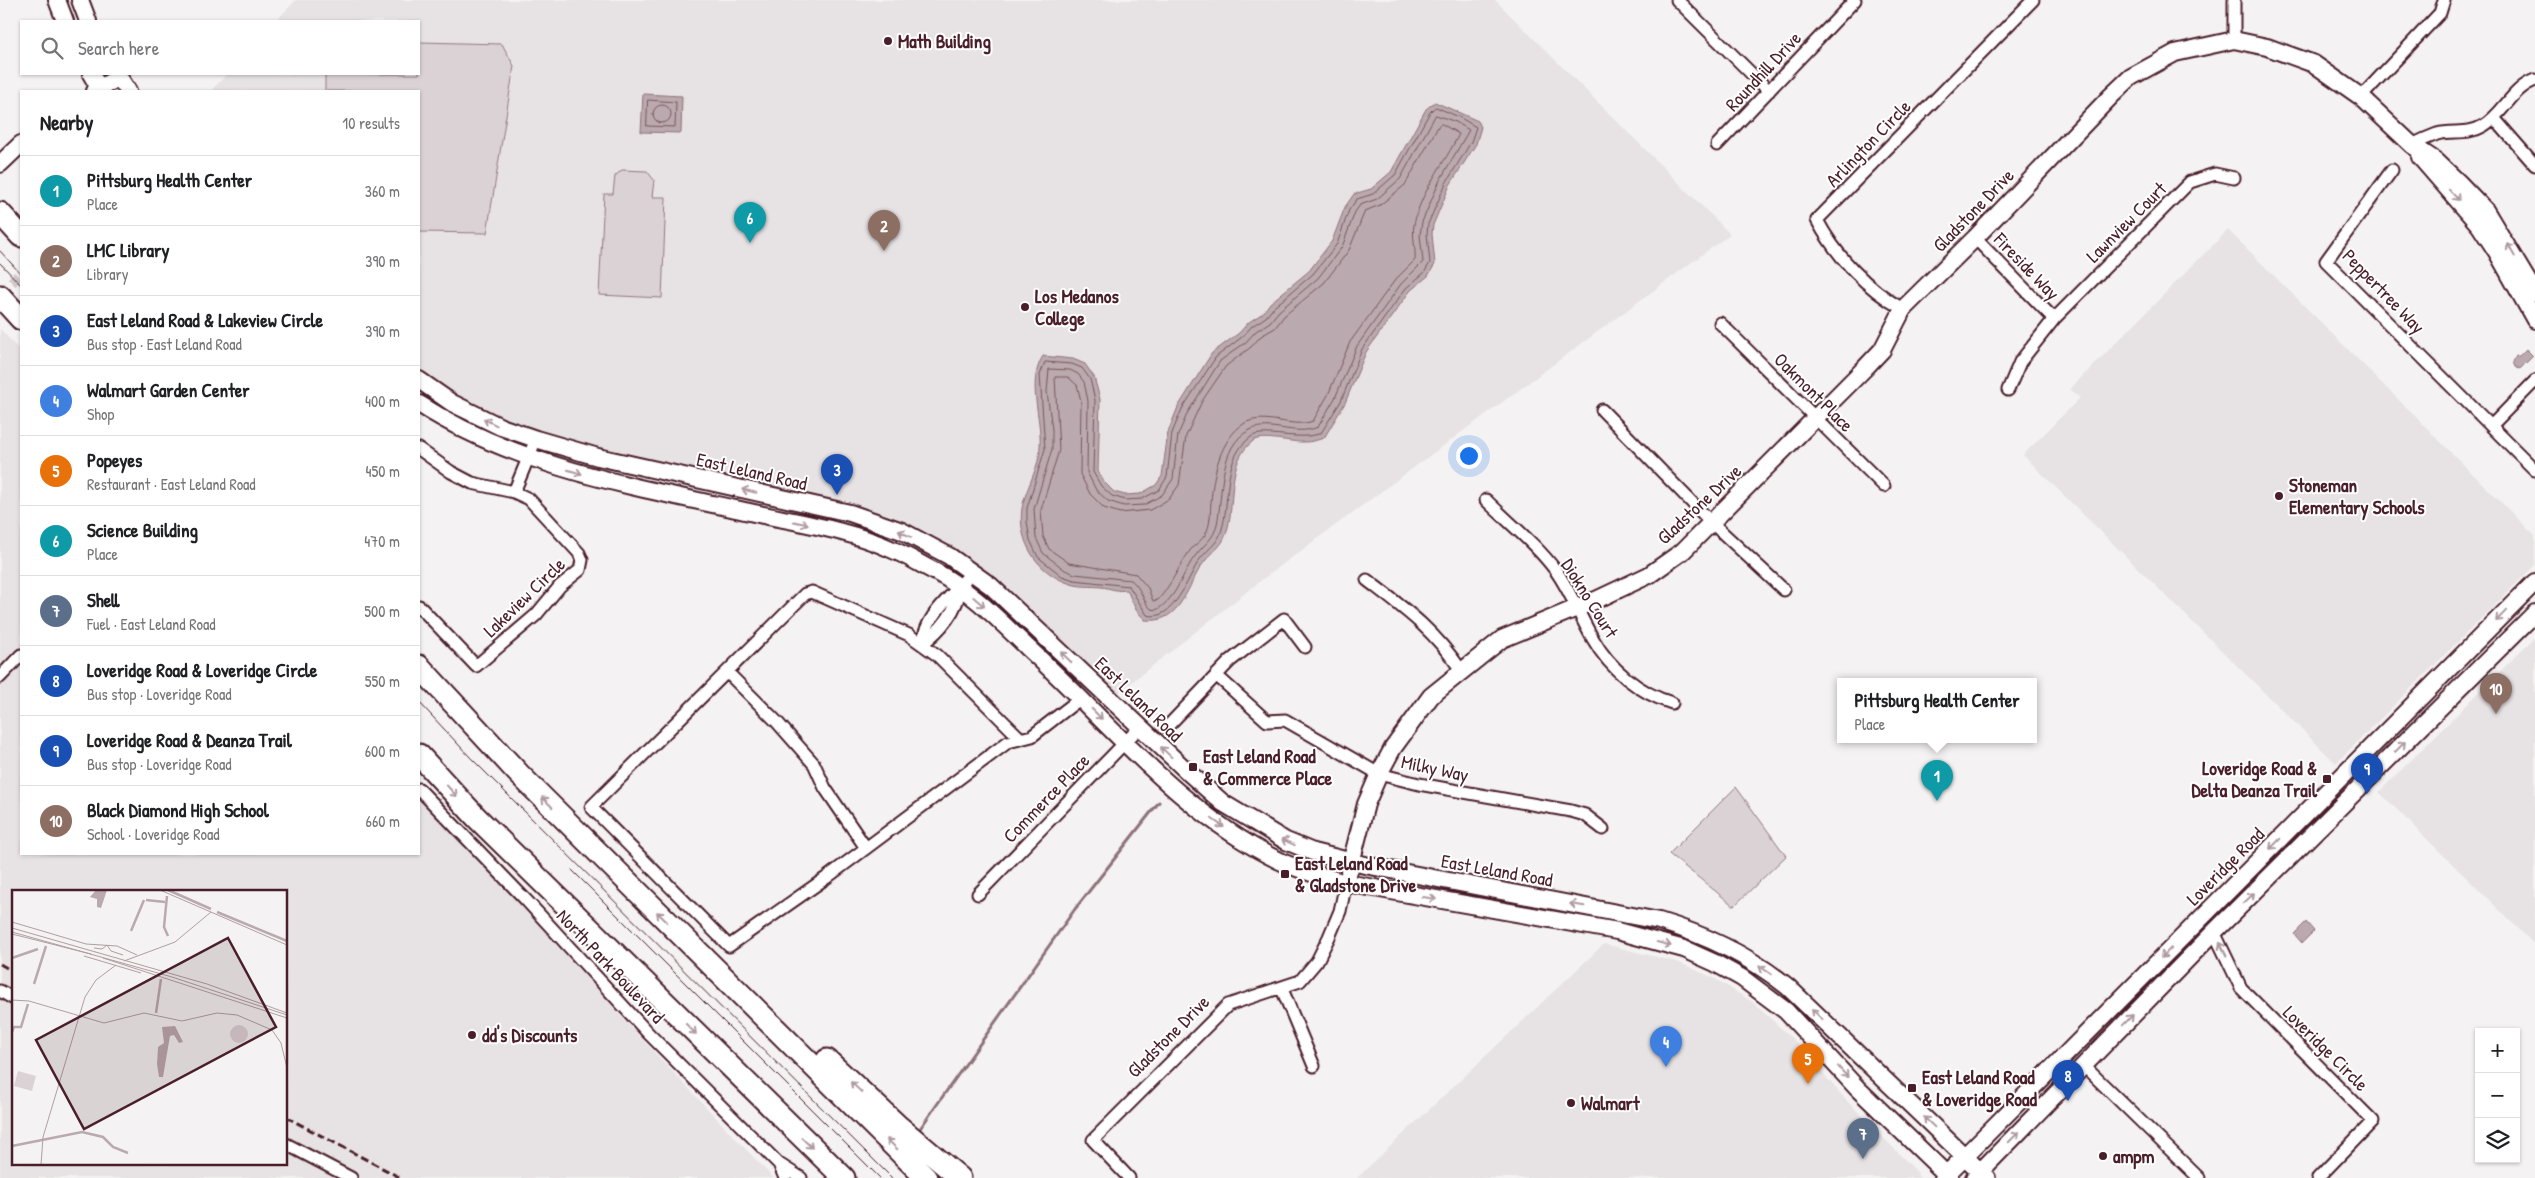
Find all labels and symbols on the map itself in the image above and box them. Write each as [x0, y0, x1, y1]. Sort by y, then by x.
street label: Roundhill Drive [1719, 25, 1807, 117]
place label: Math Building [898, 28, 991, 55]
marker: Math Building [882, 35, 894, 47]
street label: Arlington Circle [1820, 93, 1917, 192]
street label: Gladstone Drive [1927, 162, 2020, 257]
street label: Lawnview Court [2080, 176, 2172, 268]
one-way arrow [2448, 189, 2460, 202]
pin: 6 [734, 202, 766, 243]
pin: 2 [868, 210, 900, 251]
street label: Fireside Way [1988, 226, 2066, 305]
street label: Peppertree Way [2337, 243, 2431, 339]
one-way arrow [2506, 243, 2516, 258]
place label: Los Medanos College [1035, 283, 1119, 332]
marker: Los Medanos College [1019, 301, 1031, 313]
street label: Oakmont Place [1769, 347, 1860, 438]
one-way arrow [483, 416, 498, 426]
your location [1456, 443, 1482, 469]
street label: East Leland Road [694, 446, 810, 496]
pin: 3 [821, 454, 853, 495]
street label: Gladstone Drive [1651, 458, 1747, 550]
one-way arrow [566, 468, 582, 478]
place label: Stoneman Elementary Schools [2289, 472, 2425, 521]
one-way arrow [742, 486, 758, 495]
marker: Stoneman Elementary Schools [2273, 490, 2285, 502]
one-way arrow [793, 519, 809, 529]
one-way arrow [898, 528, 913, 538]
street label: Lakeview Circle [477, 551, 571, 643]
street label: Diokno Court [1555, 553, 1625, 643]
one-way arrow [973, 597, 986, 608]
one-way arrow [2494, 610, 2507, 622]
street label: East Leland Road [1089, 650, 1189, 748]
one-way arrow [1060, 651, 1073, 663]
pin: 10 [2480, 673, 2512, 714]
one-way arrow [1091, 708, 1103, 720]
one-way arrow [2394, 741, 2406, 754]
place label: East Leland Road & Commerce Place [1203, 743, 1333, 791]
one-way arrow [1160, 746, 1173, 758]
street label: Commerce Place [997, 747, 1095, 848]
street label: Milky Way [1399, 748, 1471, 788]
pin: 9 [2351, 753, 2383, 794]
place label: Loveridge Road & Delta Deanza Trail [2191, 755, 2318, 803]
pin: 1 [1921, 760, 1953, 801]
marker: East Leland Road & Commerce Place [1187, 761, 1199, 773]
marker: Loveridge Road & Delta Deanza Trail [2321, 773, 2333, 785]
one-way arrow [446, 784, 458, 797]
one-way arrow [541, 796, 553, 808]
one-way arrow [1211, 817, 1224, 828]
street label: Loveridge Road [2180, 821, 2270, 911]
one-way arrow [1281, 836, 1296, 846]
one-way arrow [2269, 838, 2281, 850]
street label: East Leland Road [1439, 847, 1555, 893]
place label: East Leland Road & Gladstone Drive [1295, 850, 1417, 898]
marker: East Leland Road & Gladstone Drive [1279, 868, 1291, 880]
inset map [12, 890, 288, 1166]
one-way arrow [2242, 892, 2255, 904]
one-way arrow [1420, 894, 1436, 904]
one-way arrow [1569, 900, 1585, 910]
street label: North Park Boulevard [551, 903, 671, 1029]
one-way arrow [656, 911, 668, 923]
one-way arrow [1656, 939, 1672, 949]
one-way arrow [2217, 942, 2227, 957]
one-way arrow [2160, 947, 2172, 959]
one-way arrow [1758, 965, 1772, 975]
street label: Gladstone Drive [1121, 989, 1215, 1083]
street label: Loveridge Circle [2277, 999, 2375, 1097]
one-way arrow [1810, 1008, 1823, 1020]
one-way arrow [2122, 1014, 2134, 1027]
place label: dd's Discounts [482, 1022, 578, 1048]
one-way arrow [685, 1023, 697, 1035]
pin: 4 [1650, 1026, 1682, 1067]
marker: dd's Discounts [466, 1029, 478, 1041]
pin: 5 [1792, 1043, 1824, 1084]
pin: 8 [2052, 1060, 2084, 1101]
place label: East Leland Road & Loveridge Road [1922, 1064, 2037, 1113]
one-way arrow [1837, 1066, 1849, 1079]
one-way arrow [850, 1081, 863, 1093]
marker: East Leland Road & Loveridge Road [1906, 1082, 1918, 1094]
place label: Walmart [1581, 1090, 1641, 1116]
marker: Walmart [1565, 1097, 1577, 1109]
one-way arrow [1922, 1116, 1935, 1128]
pin: 7 [1847, 1118, 1879, 1159]
one-way arrow [2008, 1131, 2021, 1143]
one-way arrow [801, 1136, 813, 1149]
one-way arrow [885, 1138, 898, 1150]
place label: ampm [2113, 1143, 2155, 1170]
marker: ampm [2097, 1150, 2109, 1162]

